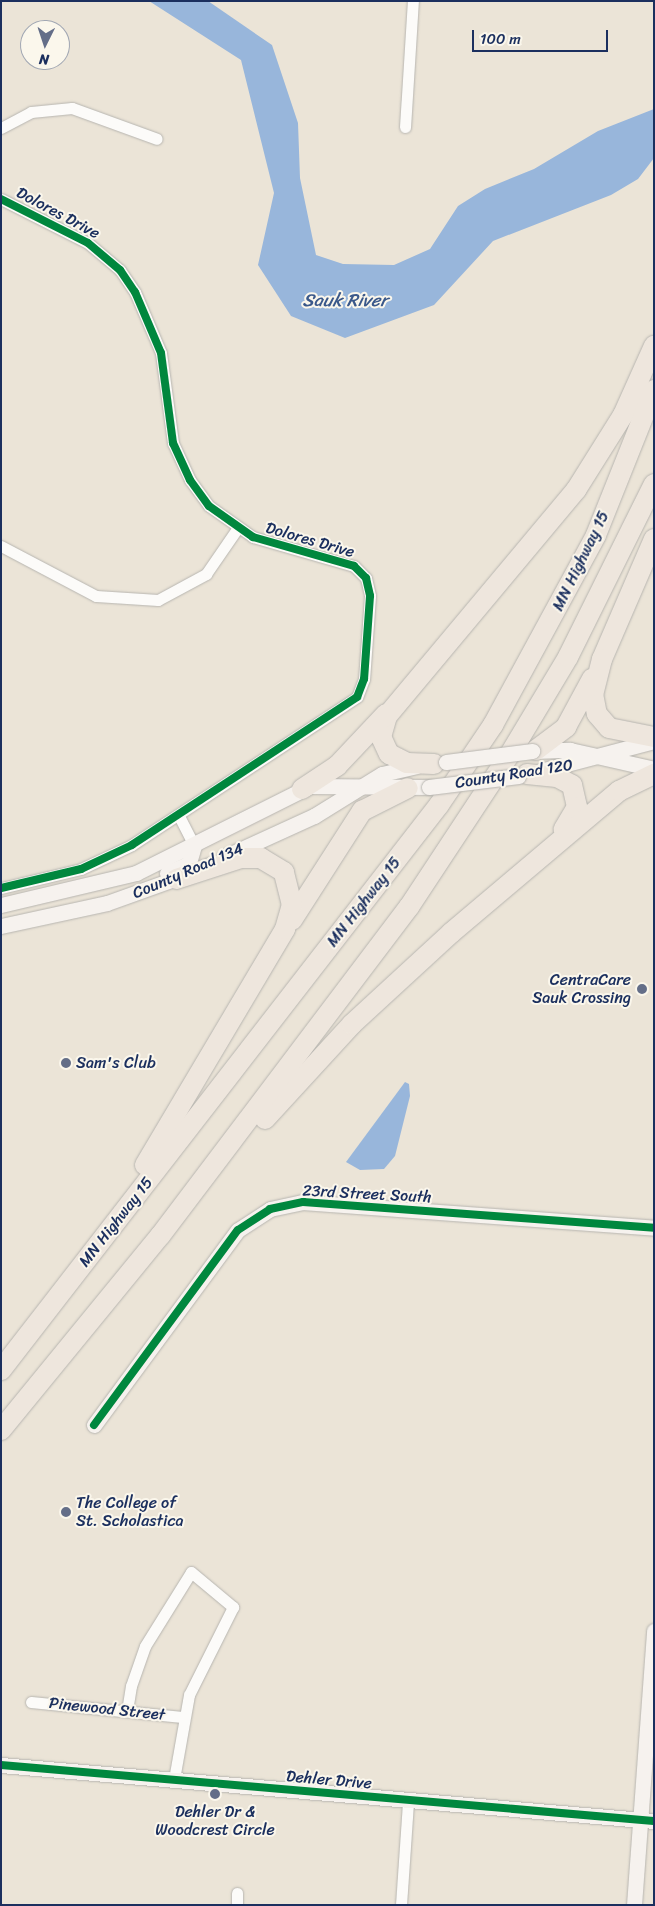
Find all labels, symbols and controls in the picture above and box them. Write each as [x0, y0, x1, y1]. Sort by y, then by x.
north arrow [20, 20, 70, 70]
scale bar [475, 20, 611, 52]
text: 100 m [480, 26, 521, 52]
text: N [38, 47, 50, 72]
street label: Dolores Drive [13, 183, 103, 243]
water label: Sauk River [302, 289, 388, 311]
street label: MN Highway 15 [549, 508, 613, 614]
street label: Dolores Drive [263, 518, 357, 562]
street label: County Road 120 [454, 755, 574, 793]
street label: County Road 134 [130, 839, 246, 903]
street label: MN Highway 15 [323, 853, 405, 951]
place label: CentraCare Sauk Crossing [532, 970, 631, 1008]
marker: CentraCare Sauk Crossing [635, 982, 649, 996]
place label: Sam's Club [76, 1053, 156, 1073]
marker: Sam's Club [60, 1057, 72, 1069]
street label: MN Highway 15 [75, 1173, 157, 1271]
street label: 23rd Street South [302, 1181, 432, 1207]
place label: The College of St. Scholastica [76, 1493, 184, 1531]
marker: The College of St. Scholastica [60, 1506, 72, 1518]
street label: Pinewood Street [48, 1693, 166, 1725]
street label: Dehler Drive [285, 1767, 373, 1793]
marker: Dehler Dr & Woodcrest Circle [209, 1788, 221, 1800]
place label: Dehler Dr & Woodcrest Circle [155, 1802, 275, 1840]

